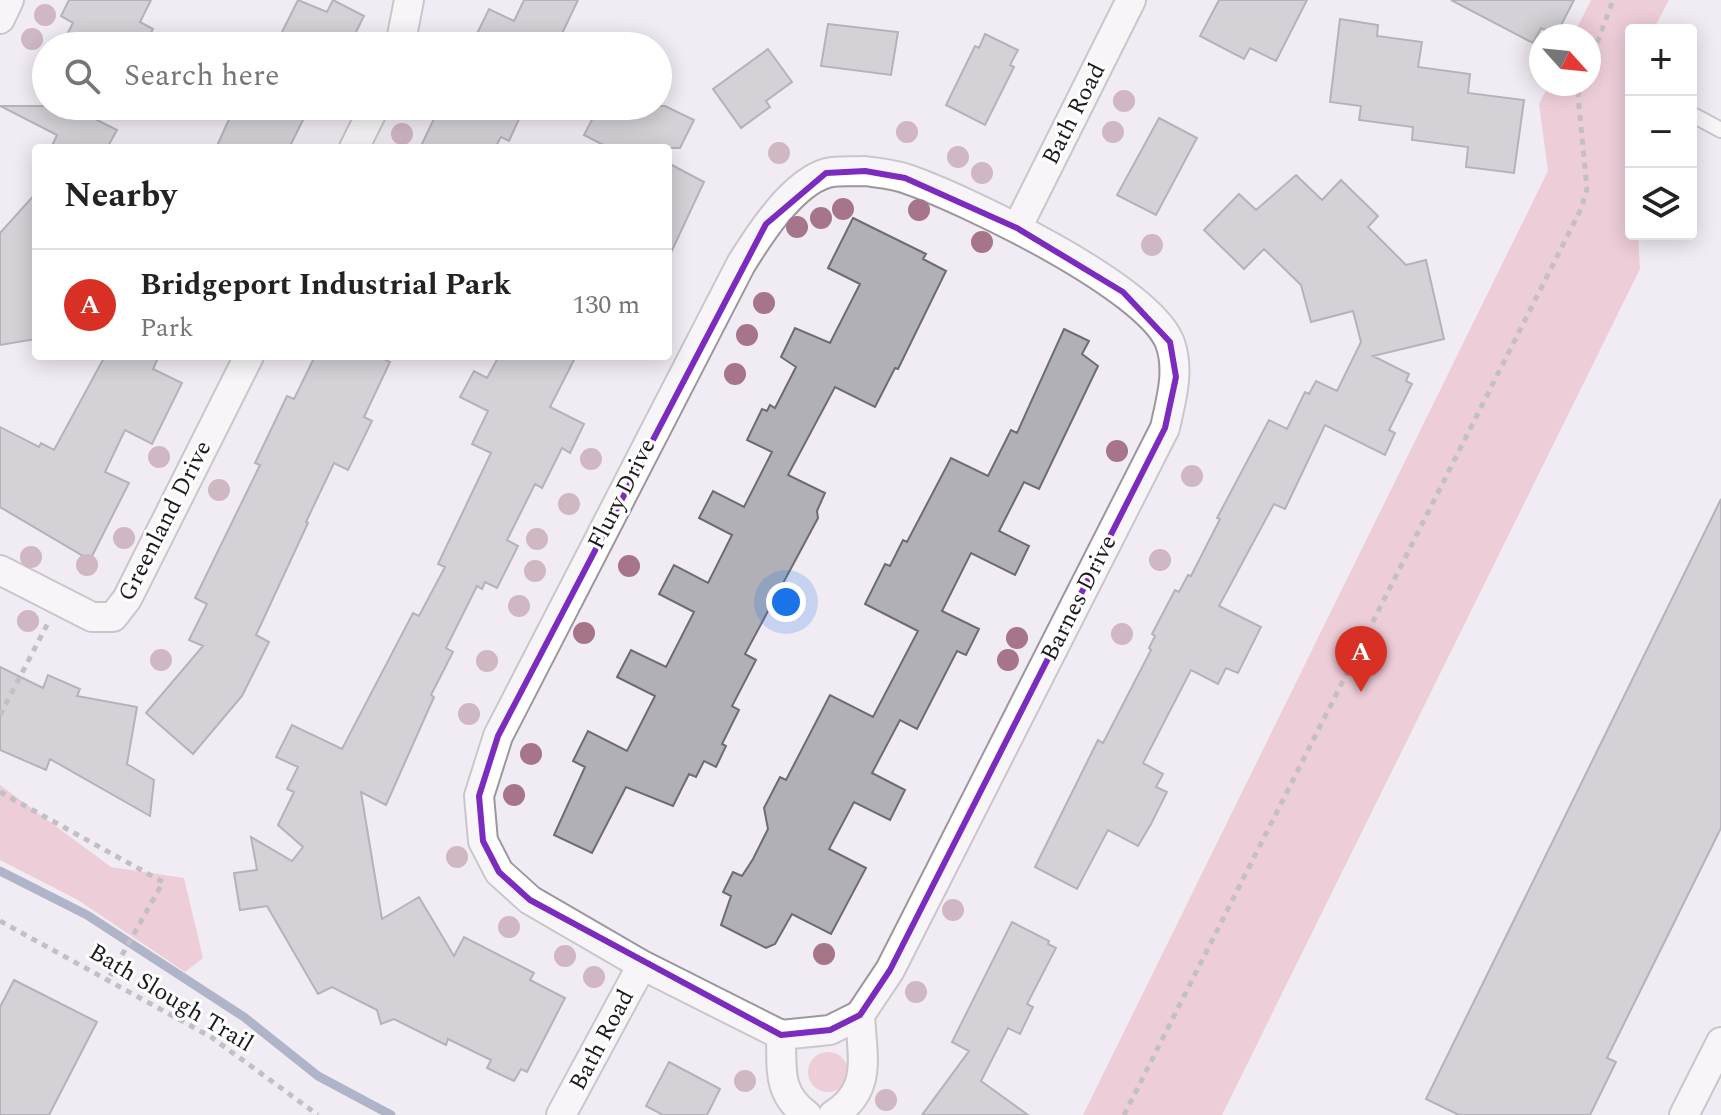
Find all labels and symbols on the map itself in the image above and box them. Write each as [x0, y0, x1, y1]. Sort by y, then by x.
north arrow [1529, 24, 1601, 96]
street label: Bath Road [1033, 57, 1115, 171]
street label: Flury Drive [579, 432, 665, 556]
street label: Greenland Drive [109, 434, 221, 608]
street label: Barnes Drive [1032, 528, 1126, 668]
your location [766, 582, 806, 622]
pin: A [1335, 626, 1387, 692]
street label: Bath Slough Trail [82, 935, 260, 1061]
street label: Bath Road [560, 983, 644, 1097]

